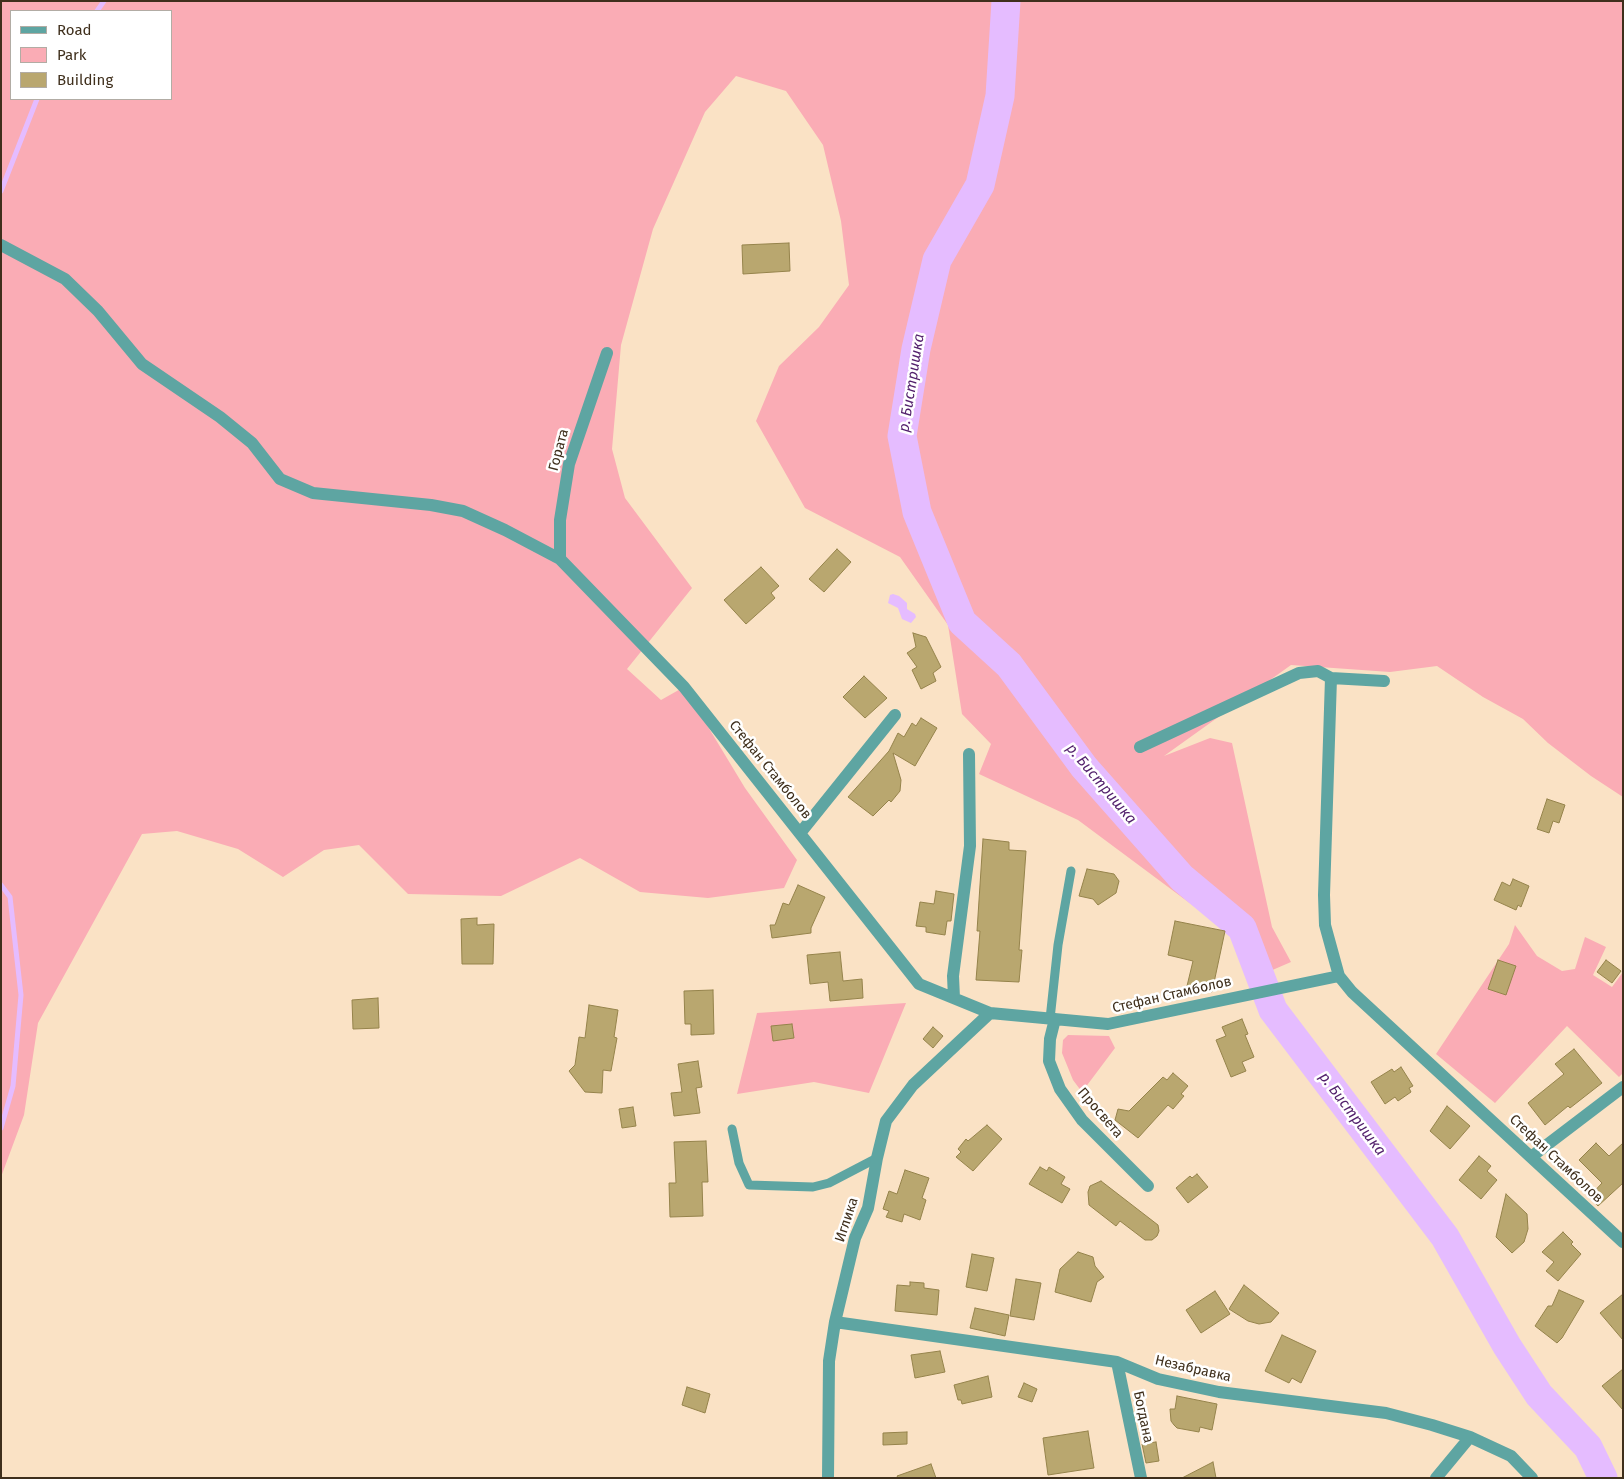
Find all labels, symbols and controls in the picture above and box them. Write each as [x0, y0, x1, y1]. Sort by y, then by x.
legend [10, 10, 172, 100]
text: Road [57, 21, 92, 39]
text: Park [57, 46, 87, 64]
text: Building [57, 71, 113, 89]
water label: р. Бистришка [895, 332, 929, 434]
street label: Гората [545, 427, 573, 473]
street label: Стефан Стамболов [725, 717, 815, 823]
water label: р. Бистришка [1062, 740, 1140, 828]
street label: Стефан Стамболов [1111, 973, 1233, 1017]
water label: р. Бистришка [1315, 1069, 1389, 1159]
street label: Просвета [1074, 1084, 1126, 1142]
street label: Стефан Стамболов [1506, 1111, 1606, 1207]
street label: Иглика [832, 1196, 862, 1244]
street label: Незабравка [1153, 1352, 1233, 1386]
street label: Богдана [1129, 1389, 1157, 1445]

